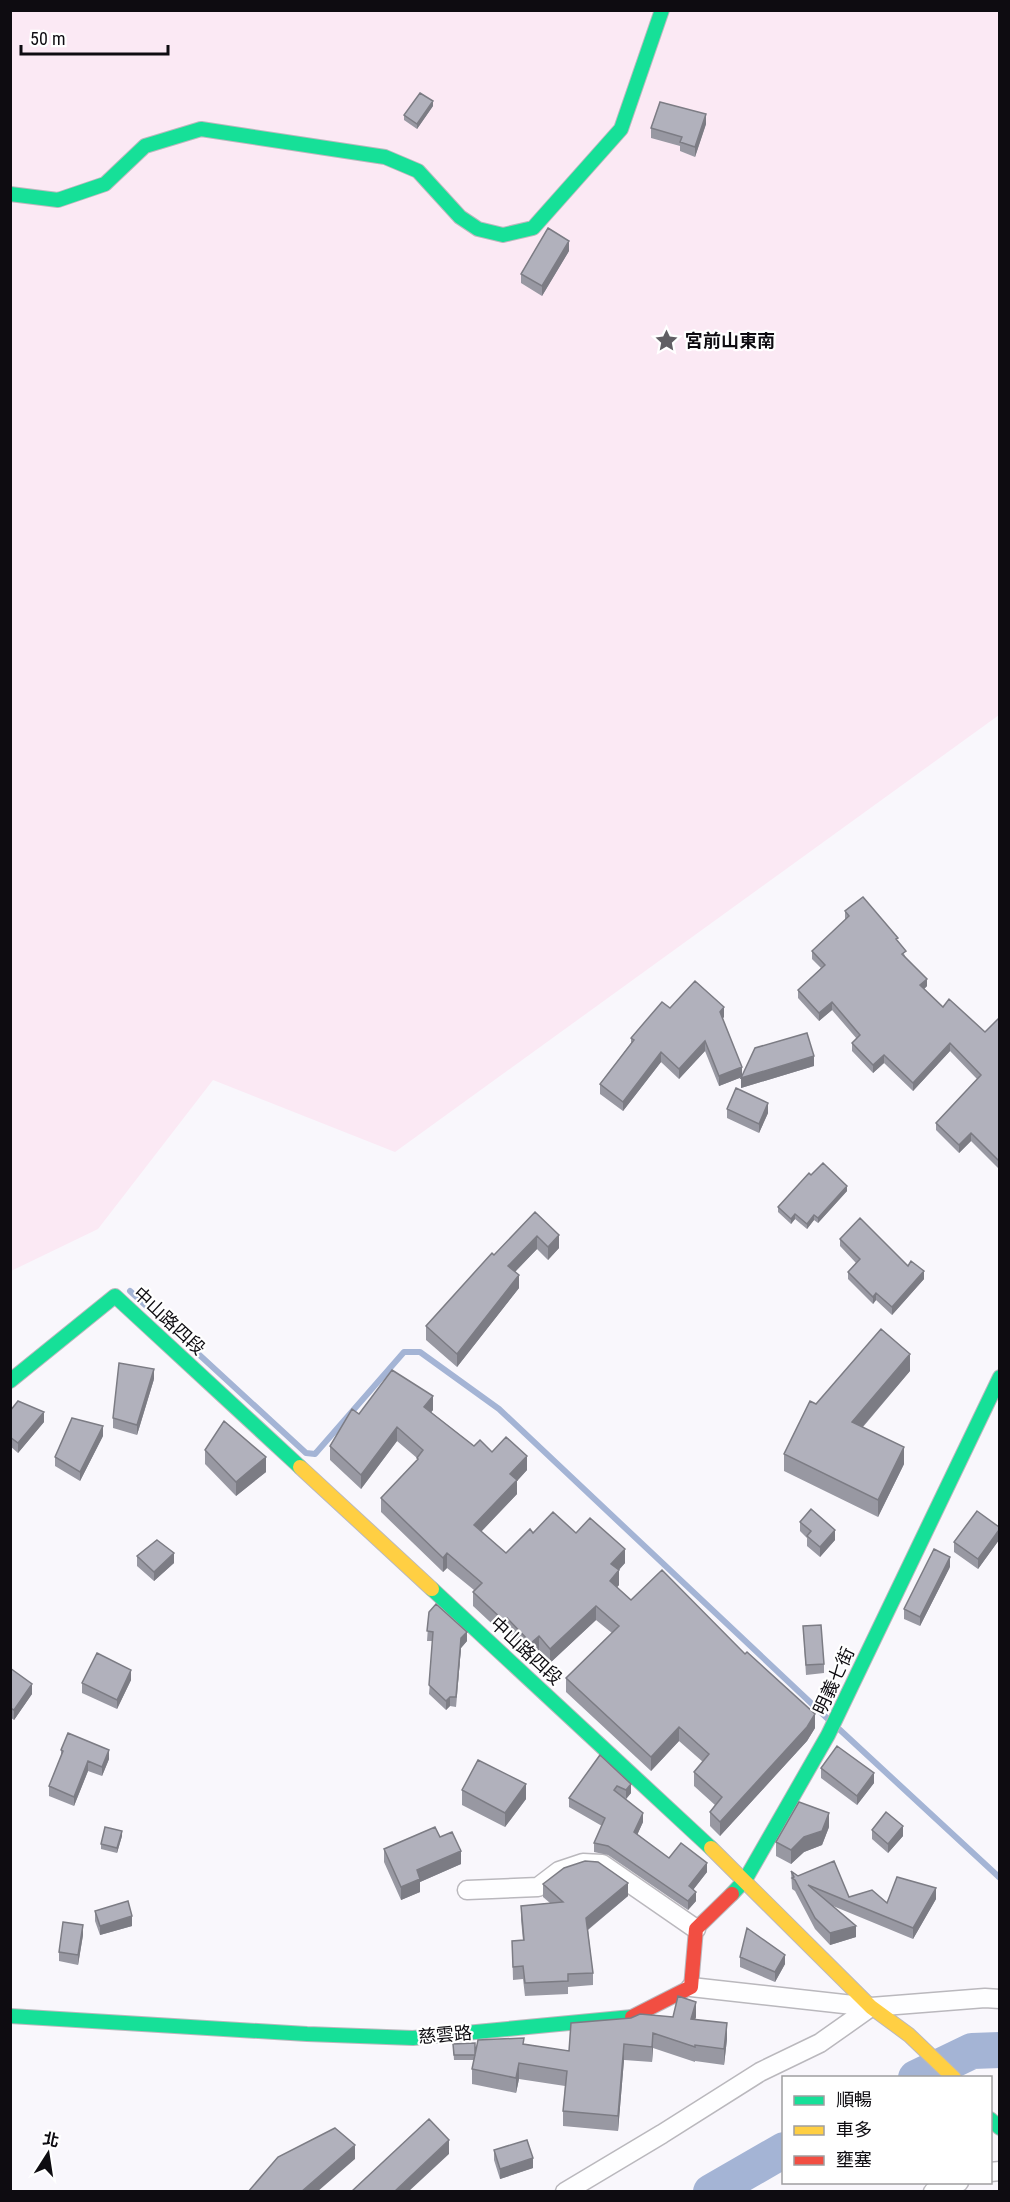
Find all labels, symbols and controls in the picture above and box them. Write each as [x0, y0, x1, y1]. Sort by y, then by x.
scale bar [21, 18, 168, 56]
text: 50 m [30, 28, 65, 49]
place icon: 宮前山東南 [654, 328, 680, 354]
place label: 宮前山東南 [685, 330, 775, 351]
street label: 中山路四段 [129, 1282, 209, 1359]
street label: 中山路四段 [486, 1612, 566, 1689]
street label: 明義七街 [809, 1644, 858, 1718]
street label: 慈雲路 [417, 2022, 473, 2047]
legend [782, 2076, 992, 2184]
text: 順暢 [836, 2089, 872, 2110]
text: 車多 [836, 2119, 872, 2140]
north arrow [18, 2124, 78, 2184]
text: 北 [41, 2129, 61, 2151]
text: 壅塞 [836, 2149, 872, 2170]

